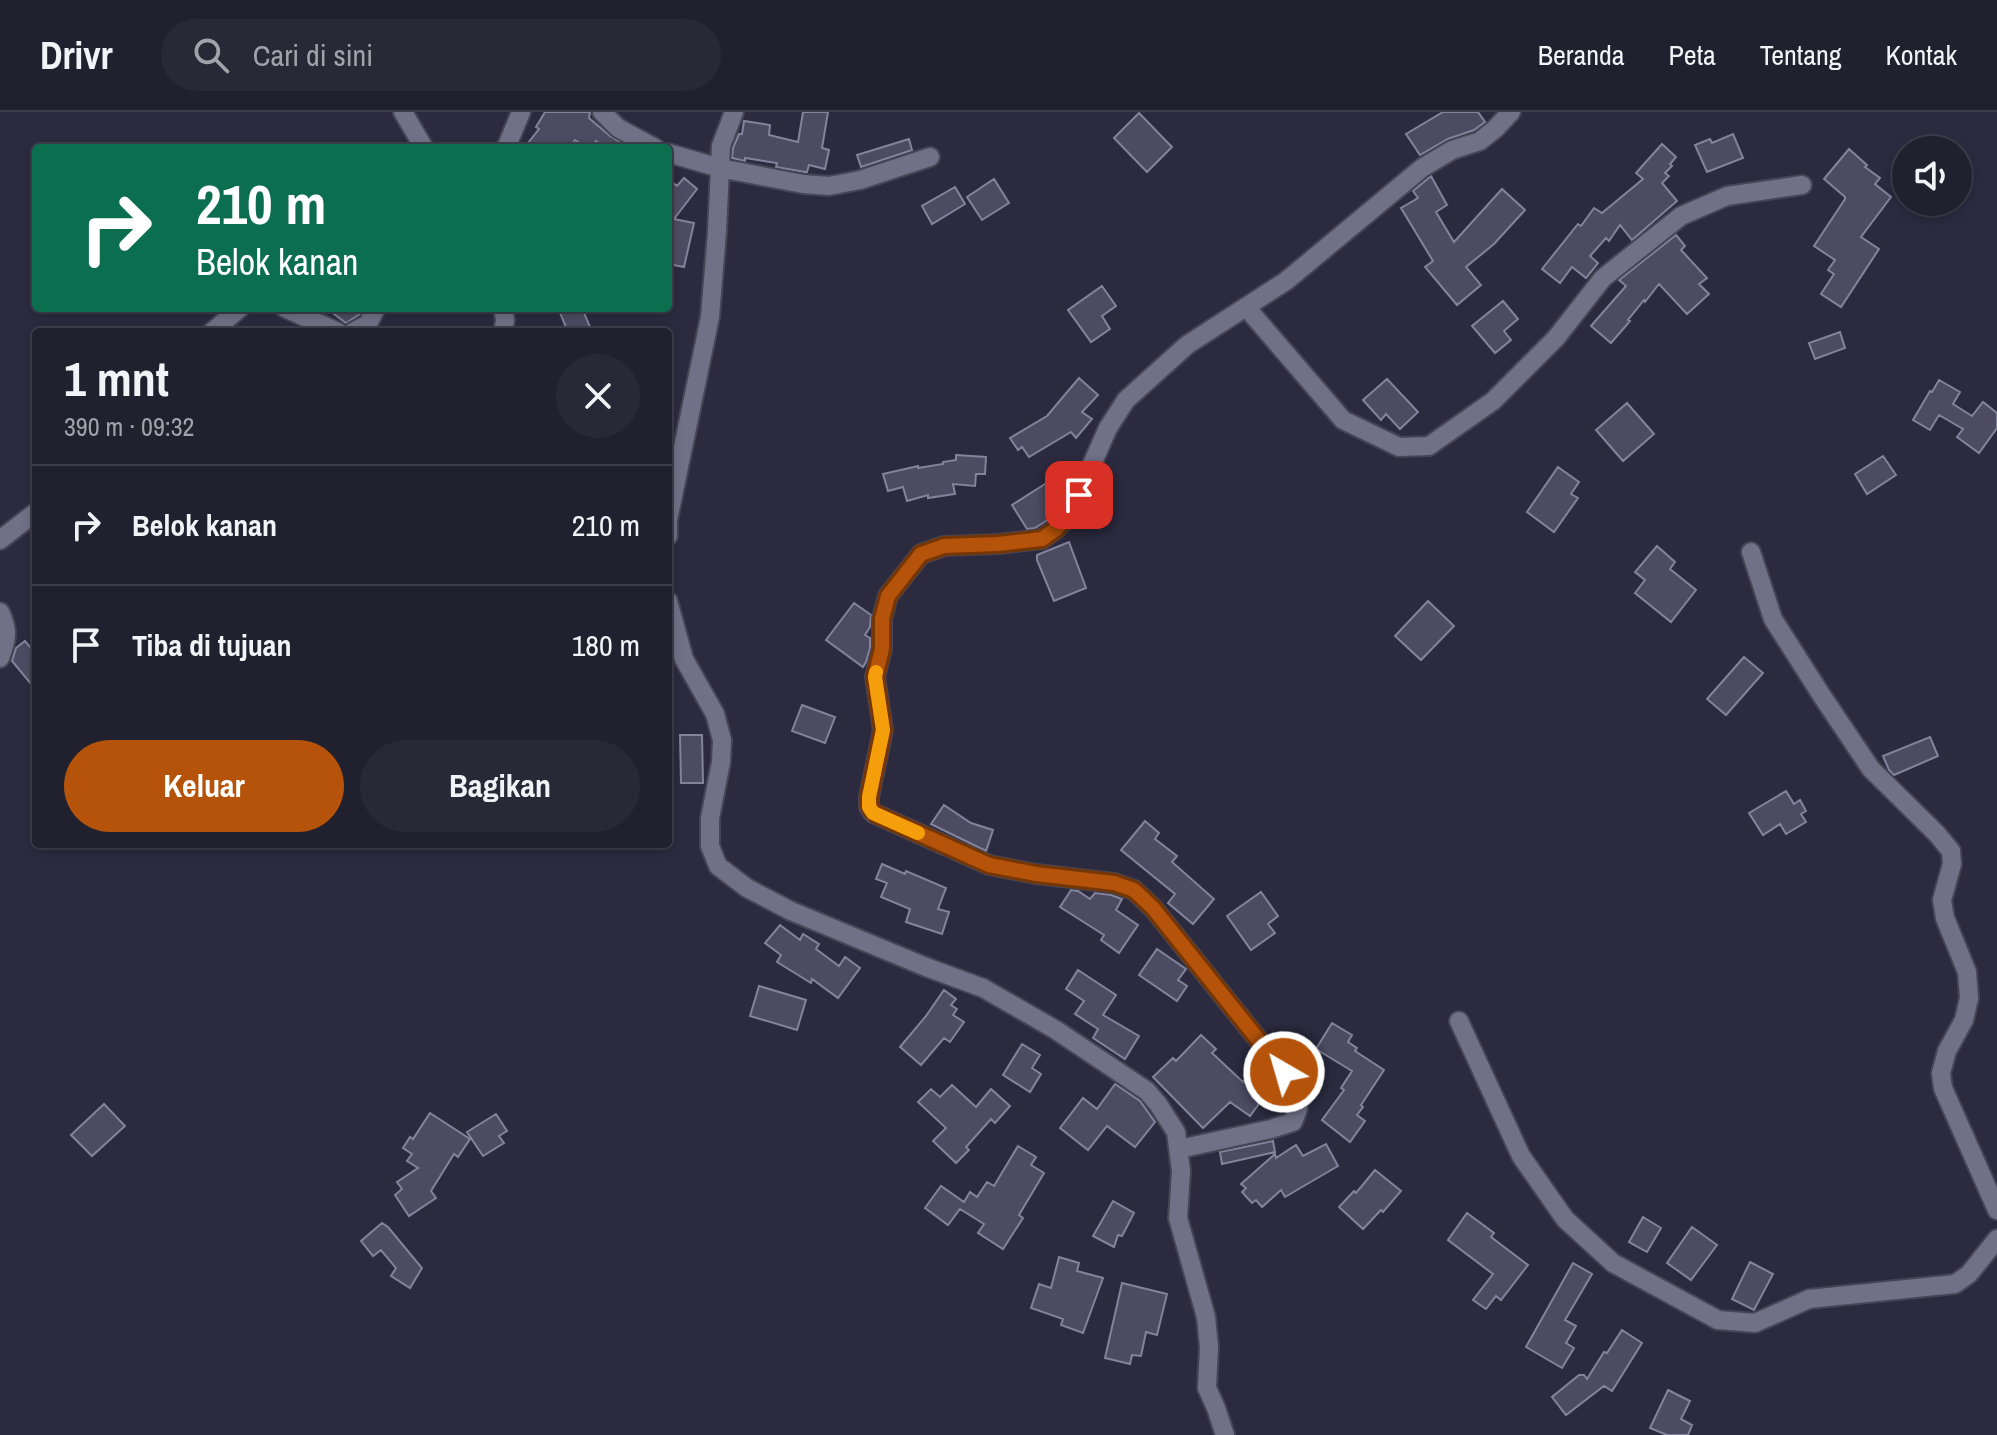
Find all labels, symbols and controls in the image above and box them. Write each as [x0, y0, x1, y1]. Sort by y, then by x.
search box [161, 19, 721, 91]
text: Drivr [40, 30, 113, 81]
icon: search [189, 33, 233, 77]
text: Cari di sini [253, 35, 373, 75]
text: Beranda [1538, 36, 1625, 74]
text: Peta [1669, 36, 1716, 74]
text: Tentang [1760, 36, 1842, 74]
text: Kontak [1886, 36, 1957, 74]
map controls [1892, 136, 1972, 216]
button: sound [1892, 136, 1972, 216]
text: 210 m [196, 166, 326, 241]
icon: right [64, 176, 168, 280]
text: Belok kanan [196, 238, 358, 286]
text: 1 mnt [64, 346, 169, 411]
button: close [556, 354, 640, 438]
text: 390 m · 09:32 [64, 409, 194, 444]
pin [1045, 461, 1113, 529]
icon: arrive [1057, 473, 1101, 517]
icon: right [64, 503, 108, 547]
text: Belok kanan [132, 505, 277, 545]
text: 210 m [572, 505, 640, 545]
icon: arrive [64, 623, 108, 667]
text: Tiba di tujuan [132, 625, 292, 665]
text: 180 m [572, 625, 640, 665]
button: Keluar [64, 740, 344, 832]
button: Bagikan [360, 740, 640, 832]
position arrow [1242, 1030, 1326, 1114]

